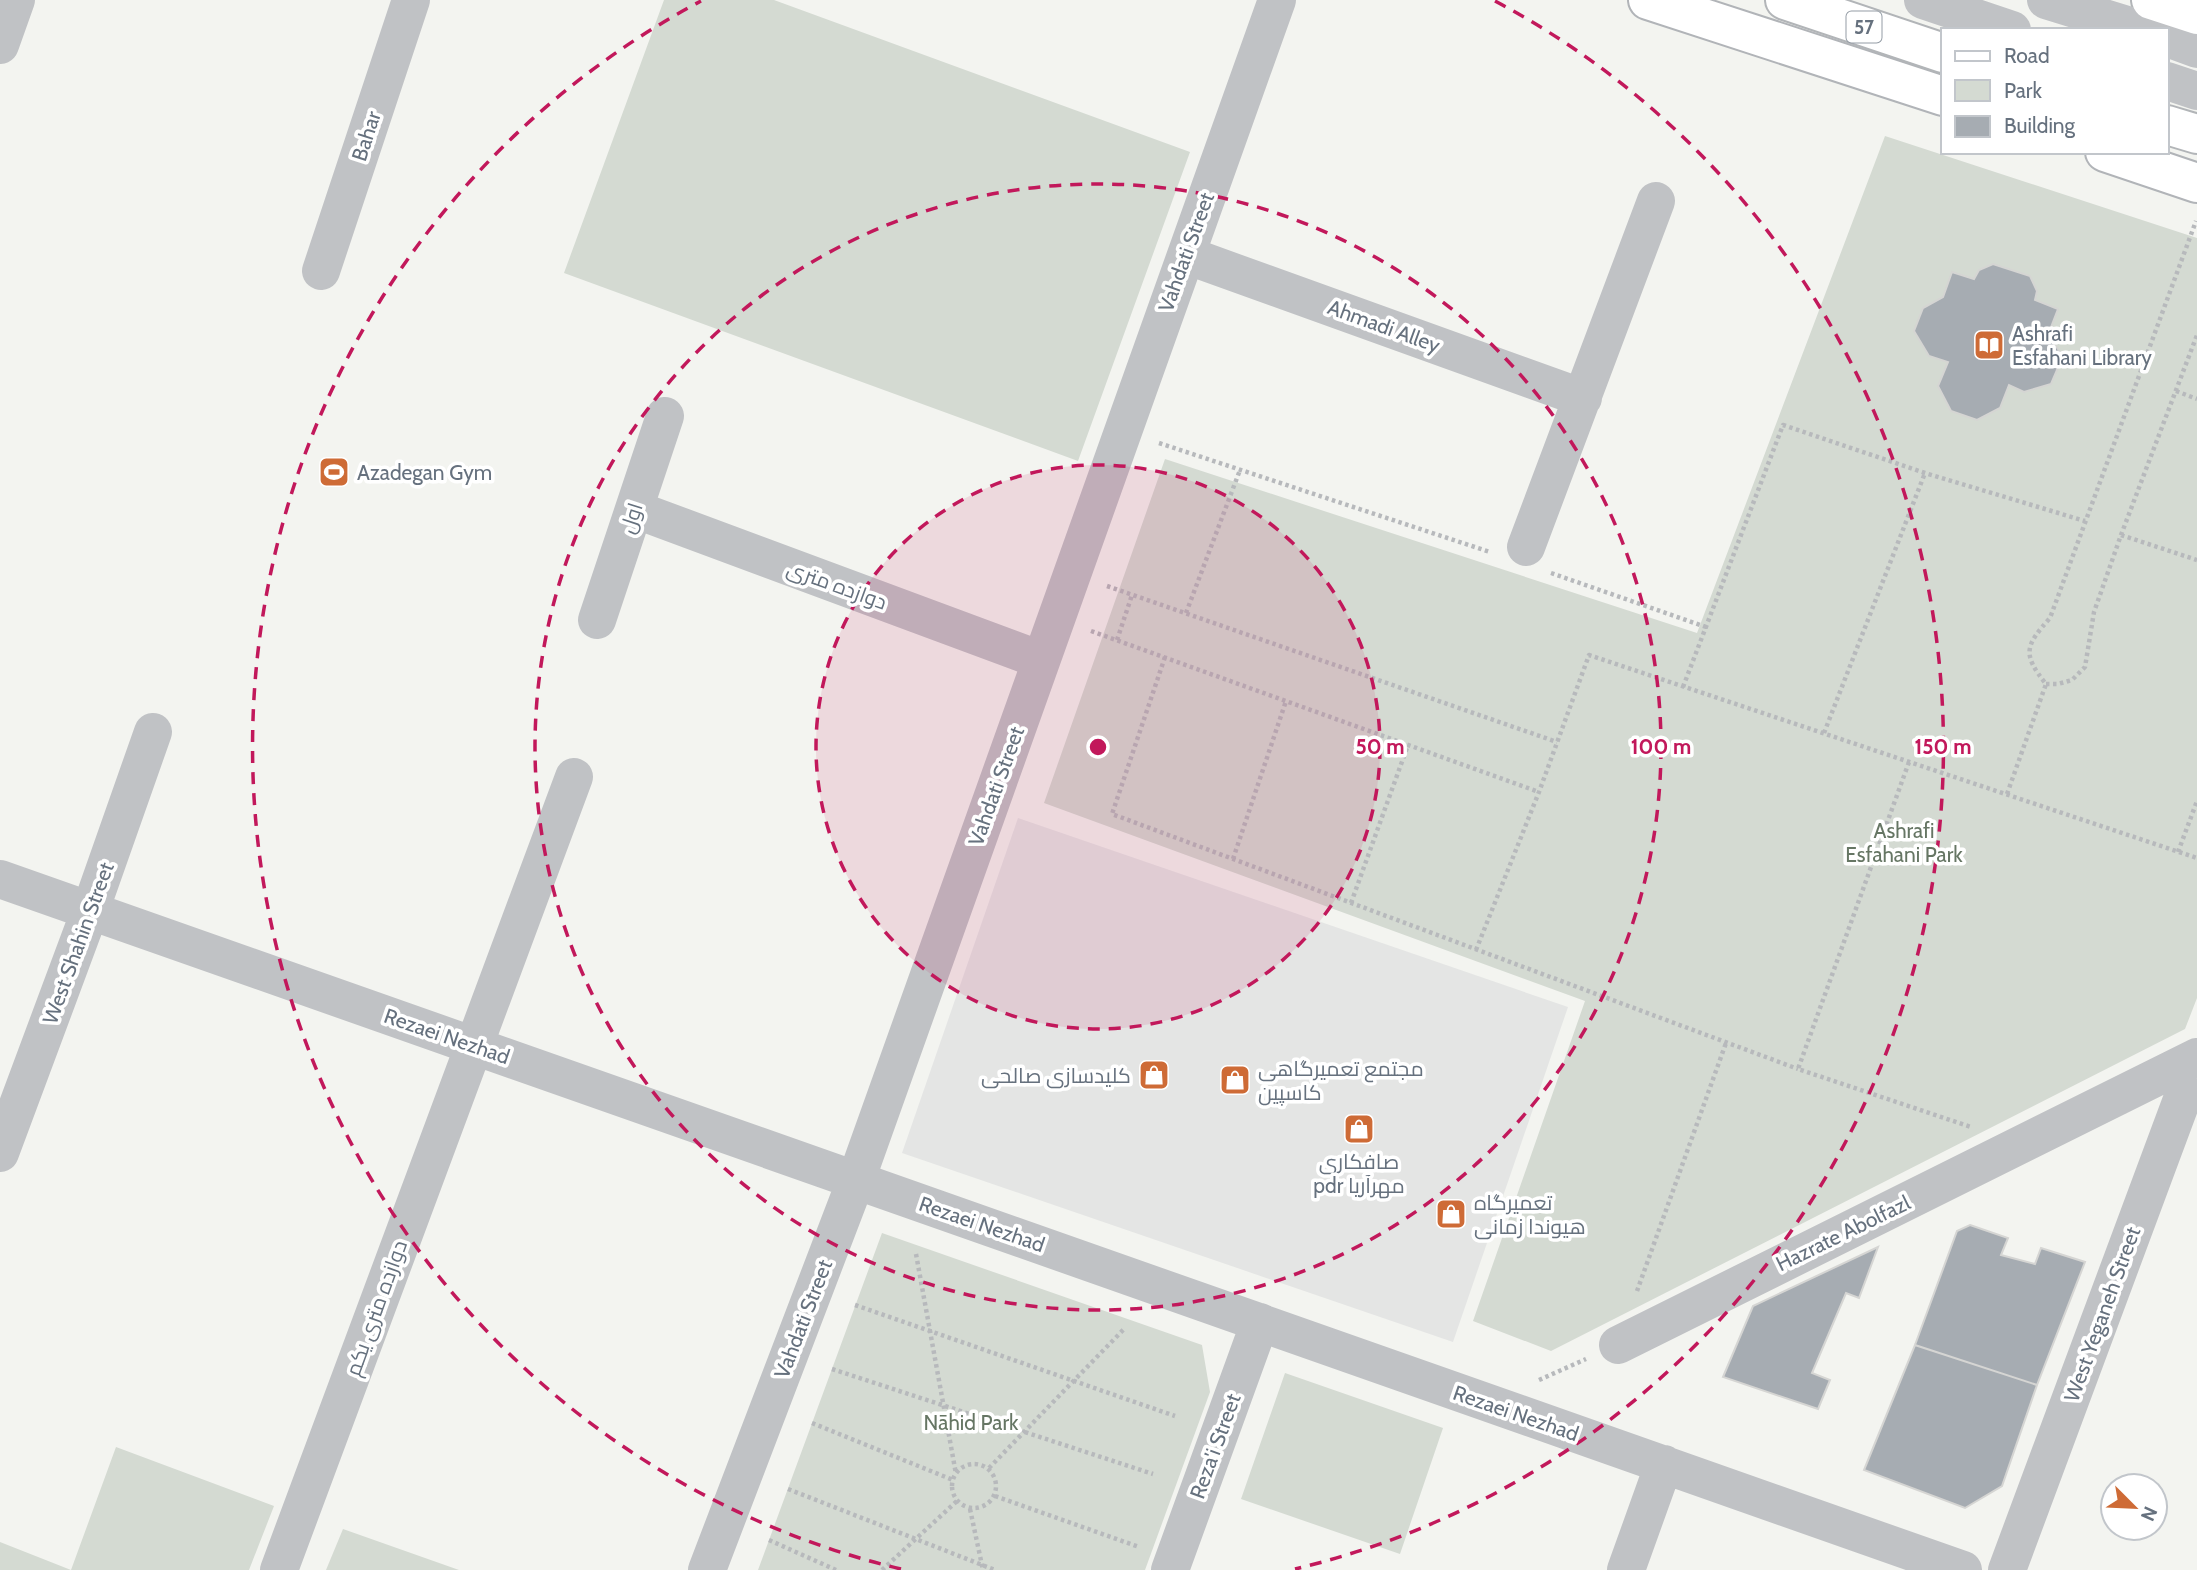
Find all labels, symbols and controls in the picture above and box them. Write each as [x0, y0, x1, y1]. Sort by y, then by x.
road number: 57 [1846, 12, 1882, 42]
legend [1941, 28, 2169, 154]
text: Road [2004, 43, 2050, 68]
text: Park [2004, 78, 2042, 103]
street label: Bahar [346, 108, 386, 164]
text: Building [2004, 113, 2076, 138]
street label: Vahdati Street [1153, 189, 1219, 315]
street label: Ahmadi Alley [1325, 294, 1444, 358]
place label: Ashrafi Esfahani Library [2012, 321, 2152, 370]
library icon: Ashrafi Esfahani Library [1972, 328, 2006, 362]
sports icon: Azadegan Gym [317, 455, 351, 489]
place label: Azadegan Gym [357, 460, 492, 485]
street label: اول [614, 499, 649, 537]
street label: دوازده متری [783, 555, 890, 616]
street label: Vahdati Street [963, 723, 1029, 849]
text: 50 m [1355, 734, 1405, 759]
text: 100 m [1631, 734, 1691, 759]
text: 150 m [1915, 734, 1971, 759]
centre of rings [1086, 735, 1110, 759]
park label: Ashrafi Esfahani Park [1845, 818, 1963, 867]
street label: West Shahin Street [37, 859, 119, 1027]
street label: Rezaei Nezhad [381, 1003, 513, 1069]
place label: مجتمع تعمیرگاهی کاسپین [1258, 1056, 1424, 1106]
shop icon: کلیدسازى صالحى [1137, 1058, 1171, 1092]
place label: کلیدسازى صالحى [981, 1063, 1131, 1089]
shop icon: مجتمع تعمیرگاهی کاسپین [1218, 1063, 1252, 1097]
shop icon: صافکاری pdr مهرآریا [1342, 1112, 1376, 1146]
place label: صافکاری pdr مهرآریا [1313, 1149, 1405, 1199]
place label: تعمیرگاه هیوندا زمانی [1474, 1190, 1586, 1240]
street label: Hazrate Abolfazl [1772, 1190, 1914, 1276]
street label: Rezaei Nezhad [916, 1191, 1048, 1257]
shop icon: تعمیرگاه هیوندا زمانی [1434, 1197, 1468, 1231]
street label: West Yeganeh Street [2059, 1223, 2145, 1405]
street label: دوازده متری یکم [340, 1237, 414, 1380]
street label: Vahdati Street [769, 1256, 837, 1382]
street label: Rezaei Nezhad [1450, 1380, 1582, 1446]
street label: Reza'i Street [1184, 1390, 1246, 1502]
park label: Nāhid Park [924, 1410, 1019, 1435]
north arrow [2099, 1472, 2169, 1542]
text: N [2136, 1503, 2162, 1525]

